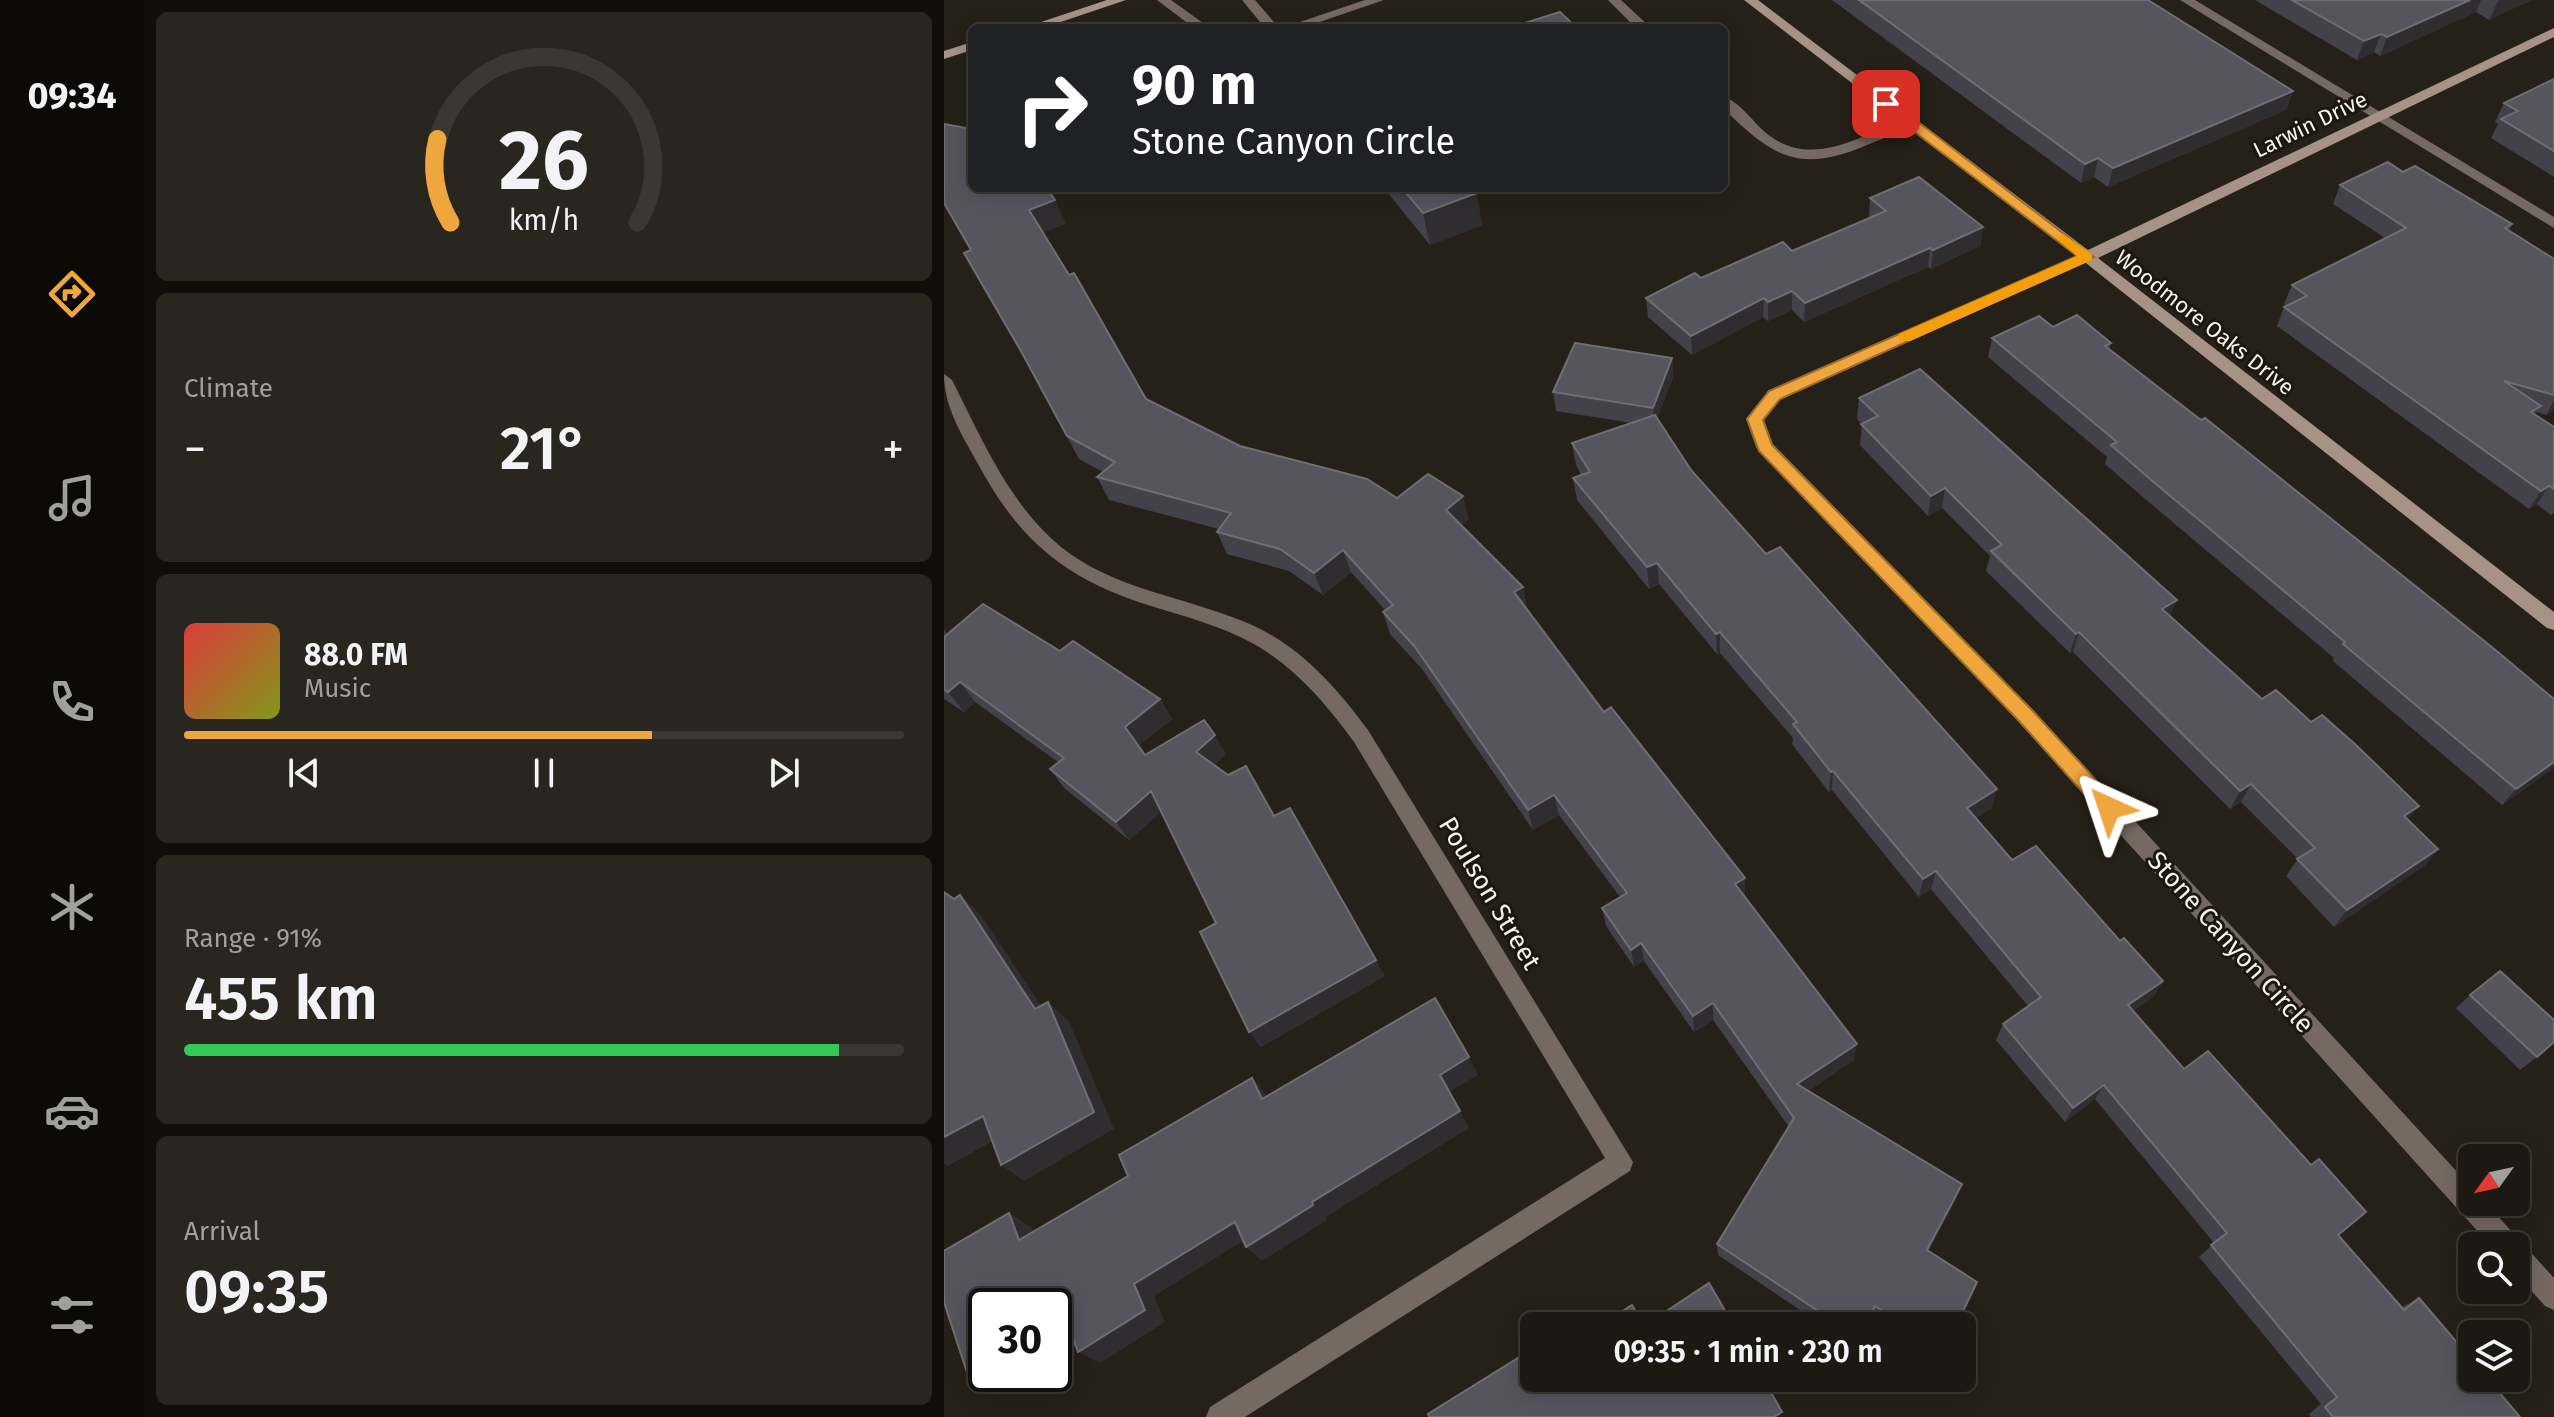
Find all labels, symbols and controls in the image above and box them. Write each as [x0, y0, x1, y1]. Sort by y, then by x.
text: 90 m [1132, 52, 1257, 119]
icon: right [1000, 56, 1104, 160]
pin [1852, 70, 1920, 138]
text: 09:34 [27, 74, 117, 118]
icon: arrive [1864, 82, 1908, 126]
street label: Larwin Drive [2249, 85, 2372, 164]
text: 26 [499, 110, 589, 210]
text: Stone Canyon Circle [1132, 120, 1455, 164]
text: km/h [509, 203, 579, 238]
street label: Woodmore Oaks Drive [2110, 244, 2300, 401]
icon: directions [44, 266, 100, 322]
text: Climate [184, 373, 273, 404]
text: 21° [500, 413, 588, 485]
text: − [184, 423, 206, 476]
text: + [882, 423, 904, 476]
icon: music [44, 470, 100, 526]
text: 88.0 FM [304, 637, 408, 673]
text: Music [304, 673, 371, 704]
icon: phone [44, 674, 100, 730]
icon: previous [282, 751, 326, 795]
icon: pause [522, 751, 566, 795]
icon: next [762, 751, 806, 795]
position arrow [2067, 766, 2151, 850]
street label: Poulson Street [1432, 811, 1548, 976]
street label: Stone Canyon Circle [2141, 845, 2320, 1039]
icon: climate [44, 879, 100, 935]
text: Range · 91% [184, 923, 322, 954]
text: 455 km [184, 963, 378, 1035]
icon: car [44, 1083, 100, 1139]
north arrow [2458, 1144, 2530, 1216]
map controls [2458, 1144, 2530, 1392]
text: Arrival [184, 1216, 260, 1247]
button: search [2458, 1232, 2530, 1304]
text: 09:35 [184, 1256, 329, 1328]
icon: filters [44, 1287, 100, 1343]
speed limit sign: 30 [968, 1288, 1072, 1392]
button: layers [2458, 1320, 2530, 1392]
text: 09:35 · 1 min · 230 m [1613, 1334, 1883, 1370]

